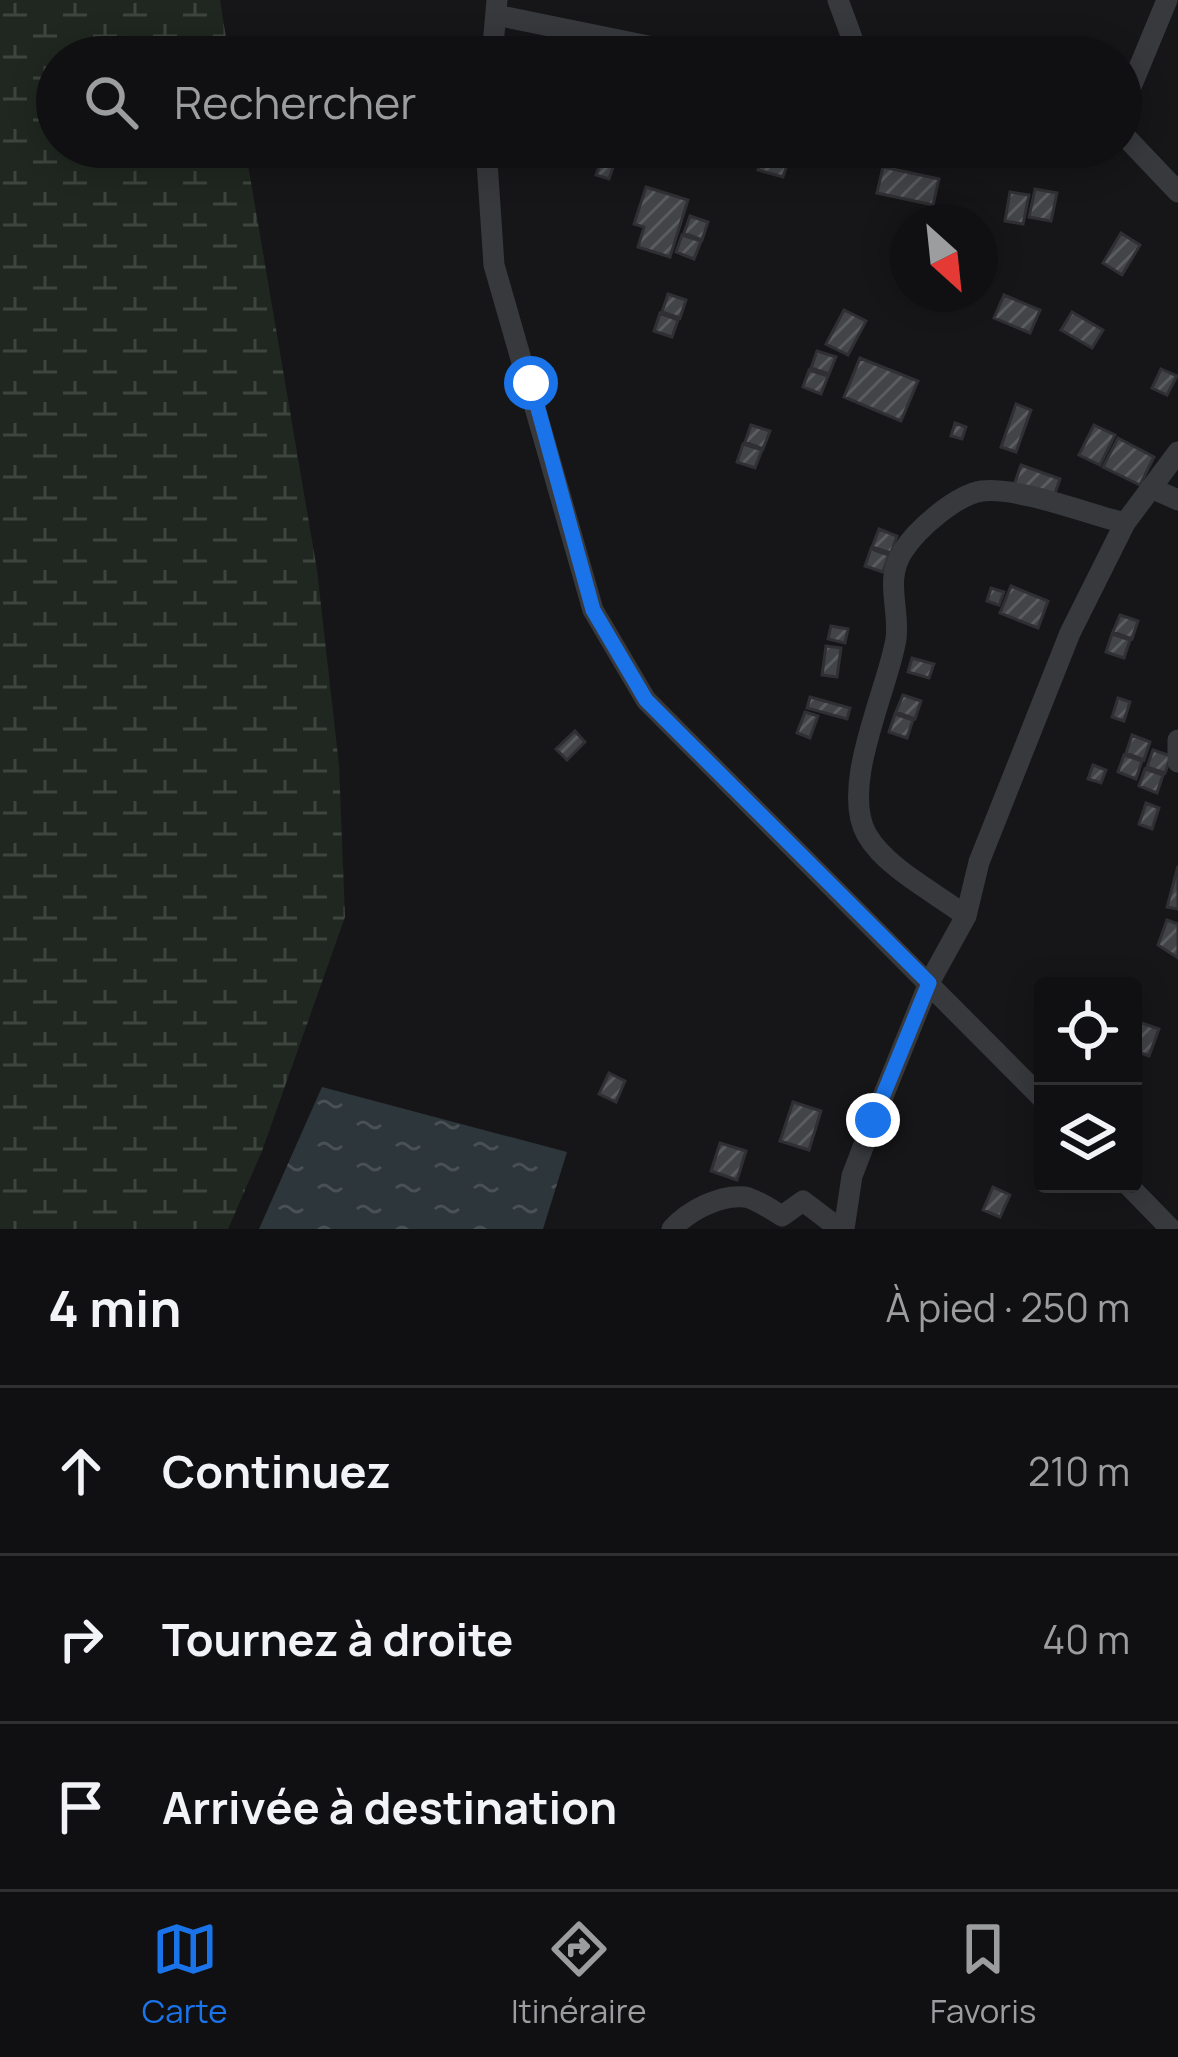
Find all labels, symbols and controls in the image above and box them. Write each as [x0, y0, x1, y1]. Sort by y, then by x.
search box [36, 36, 1142, 168]
icon: search [78, 69, 144, 135]
text: Rechercher [174, 71, 417, 133]
north arrow [890, 204, 998, 312]
route start [504, 356, 558, 410]
map controls [1034, 977, 1142, 1193]
button: locate [1034, 977, 1142, 1085]
button: layers [1034, 1085, 1142, 1193]
route end [846, 1093, 900, 1147]
text: 4 min [48, 1273, 181, 1342]
text: À pied · 250 m [886, 1280, 1130, 1334]
icon: ahead [48, 1438, 114, 1504]
text: Continuez [162, 1440, 391, 1502]
text: 210 m [1028, 1444, 1130, 1498]
icon: right [48, 1606, 114, 1672]
text: Tournez à droite [162, 1608, 513, 1670]
text: 40 m [1042, 1612, 1130, 1666]
icon: arrive [48, 1774, 114, 1840]
text: Arrivée à destination [162, 1776, 617, 1838]
tab: Carte [142, 1916, 227, 2033]
tab: Itinéraire [511, 1916, 647, 2033]
tab: Favoris [930, 1916, 1036, 2033]

